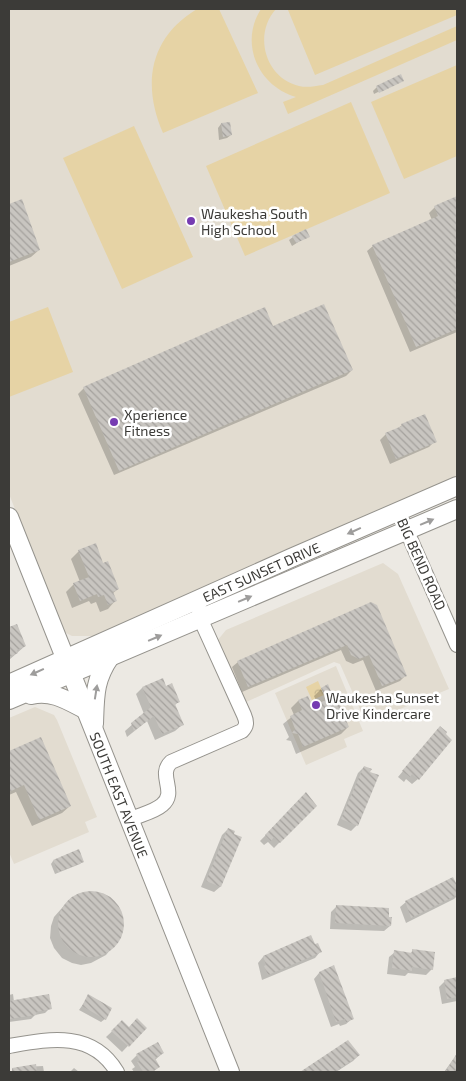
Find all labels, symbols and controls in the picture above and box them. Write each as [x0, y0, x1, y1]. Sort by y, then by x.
place label: Waukesha South High School [201, 205, 308, 238]
marker: Waukesha South High School [185, 215, 197, 227]
place label: Xperience Fitness [124, 406, 187, 439]
marker: Xperience Fitness [108, 416, 120, 428]
street label: BIG BEND ROAD [394, 515, 450, 613]
one-way arrow [420, 518, 435, 526]
one-way arrow [347, 527, 361, 535]
street label: EAST SUNSET DRIVE [200, 538, 323, 605]
one-way arrow [238, 595, 252, 603]
one-way arrow [147, 633, 162, 641]
one-way arrow [30, 668, 44, 676]
one-way arrow [92, 684, 100, 700]
place label: Waukesha Sunset Drive Kindercare [326, 689, 439, 722]
marker: Waukesha Sunset Drive Kindercare [310, 699, 322, 711]
street label: SOUTH EAST AVENUE [87, 729, 152, 860]

